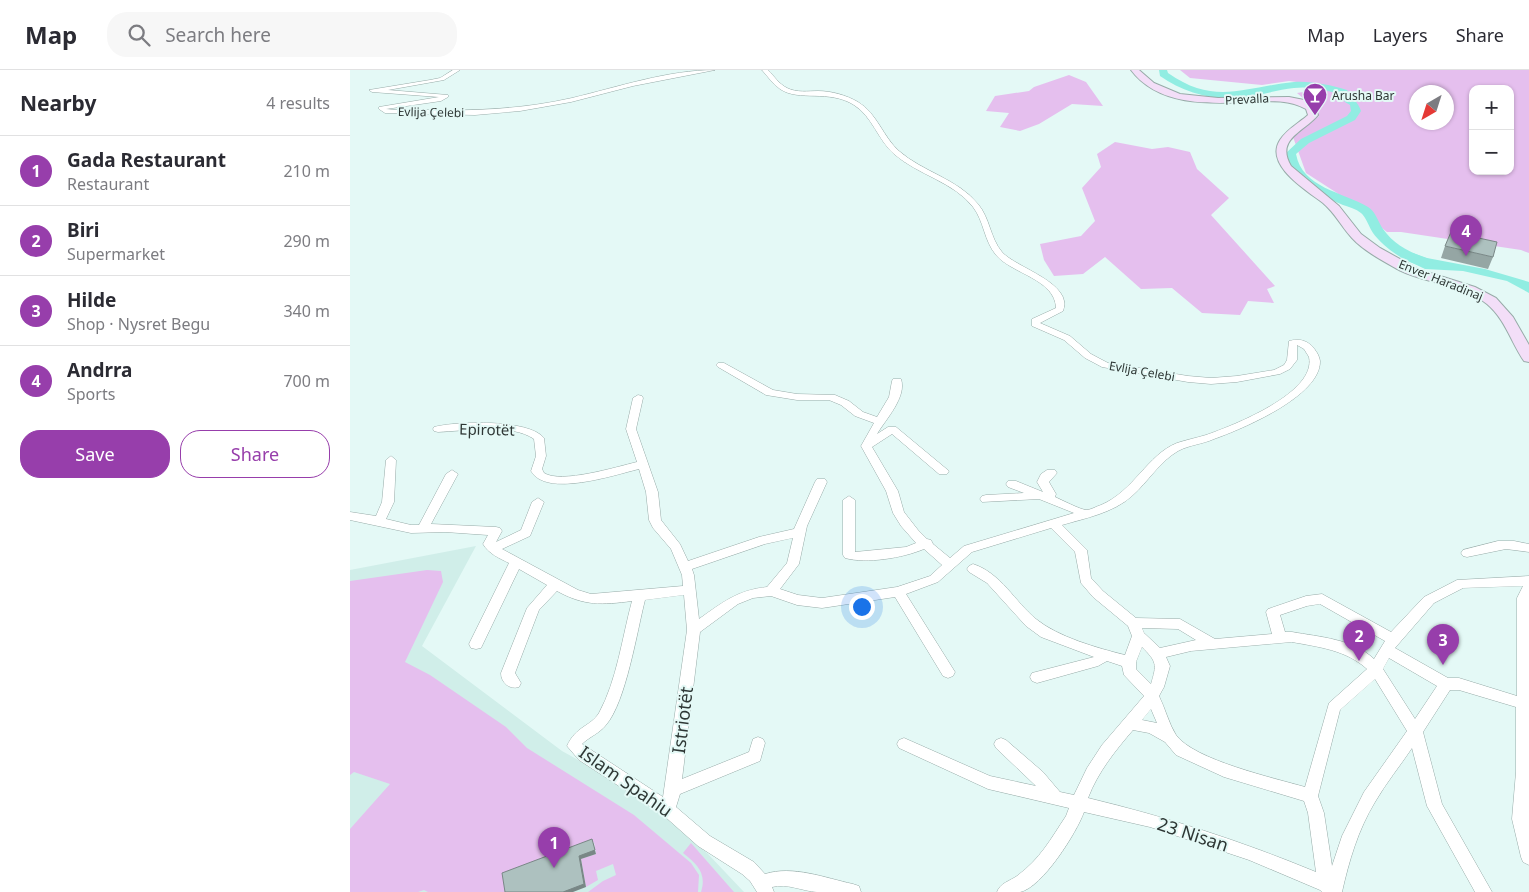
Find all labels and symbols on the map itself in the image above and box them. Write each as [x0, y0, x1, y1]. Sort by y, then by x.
bar icon: Arusha Bar [1302, 82, 1328, 116]
north arrow [1409, 85, 1454, 130]
place label: Arusha Bar [1332, 87, 1395, 104]
street label: Prevalla [1224, 89, 1270, 109]
street label: Evlija Çelebi [398, 103, 464, 121]
pin: 4 [1450, 215, 1482, 256]
street label: Enver Haradinaj [1396, 255, 1486, 305]
street label: Evlija Çelebi [1108, 357, 1176, 385]
street label: Epirotët [459, 419, 516, 439]
your location [849, 594, 875, 620]
pin: 2 [1343, 620, 1375, 661]
pin: 3 [1427, 624, 1459, 665]
street label: Istriotët [666, 685, 698, 755]
street label: Islam Spahiu [575, 740, 677, 822]
street label: 23 Nisan [1154, 811, 1232, 857]
pin: 1 [538, 827, 570, 868]

